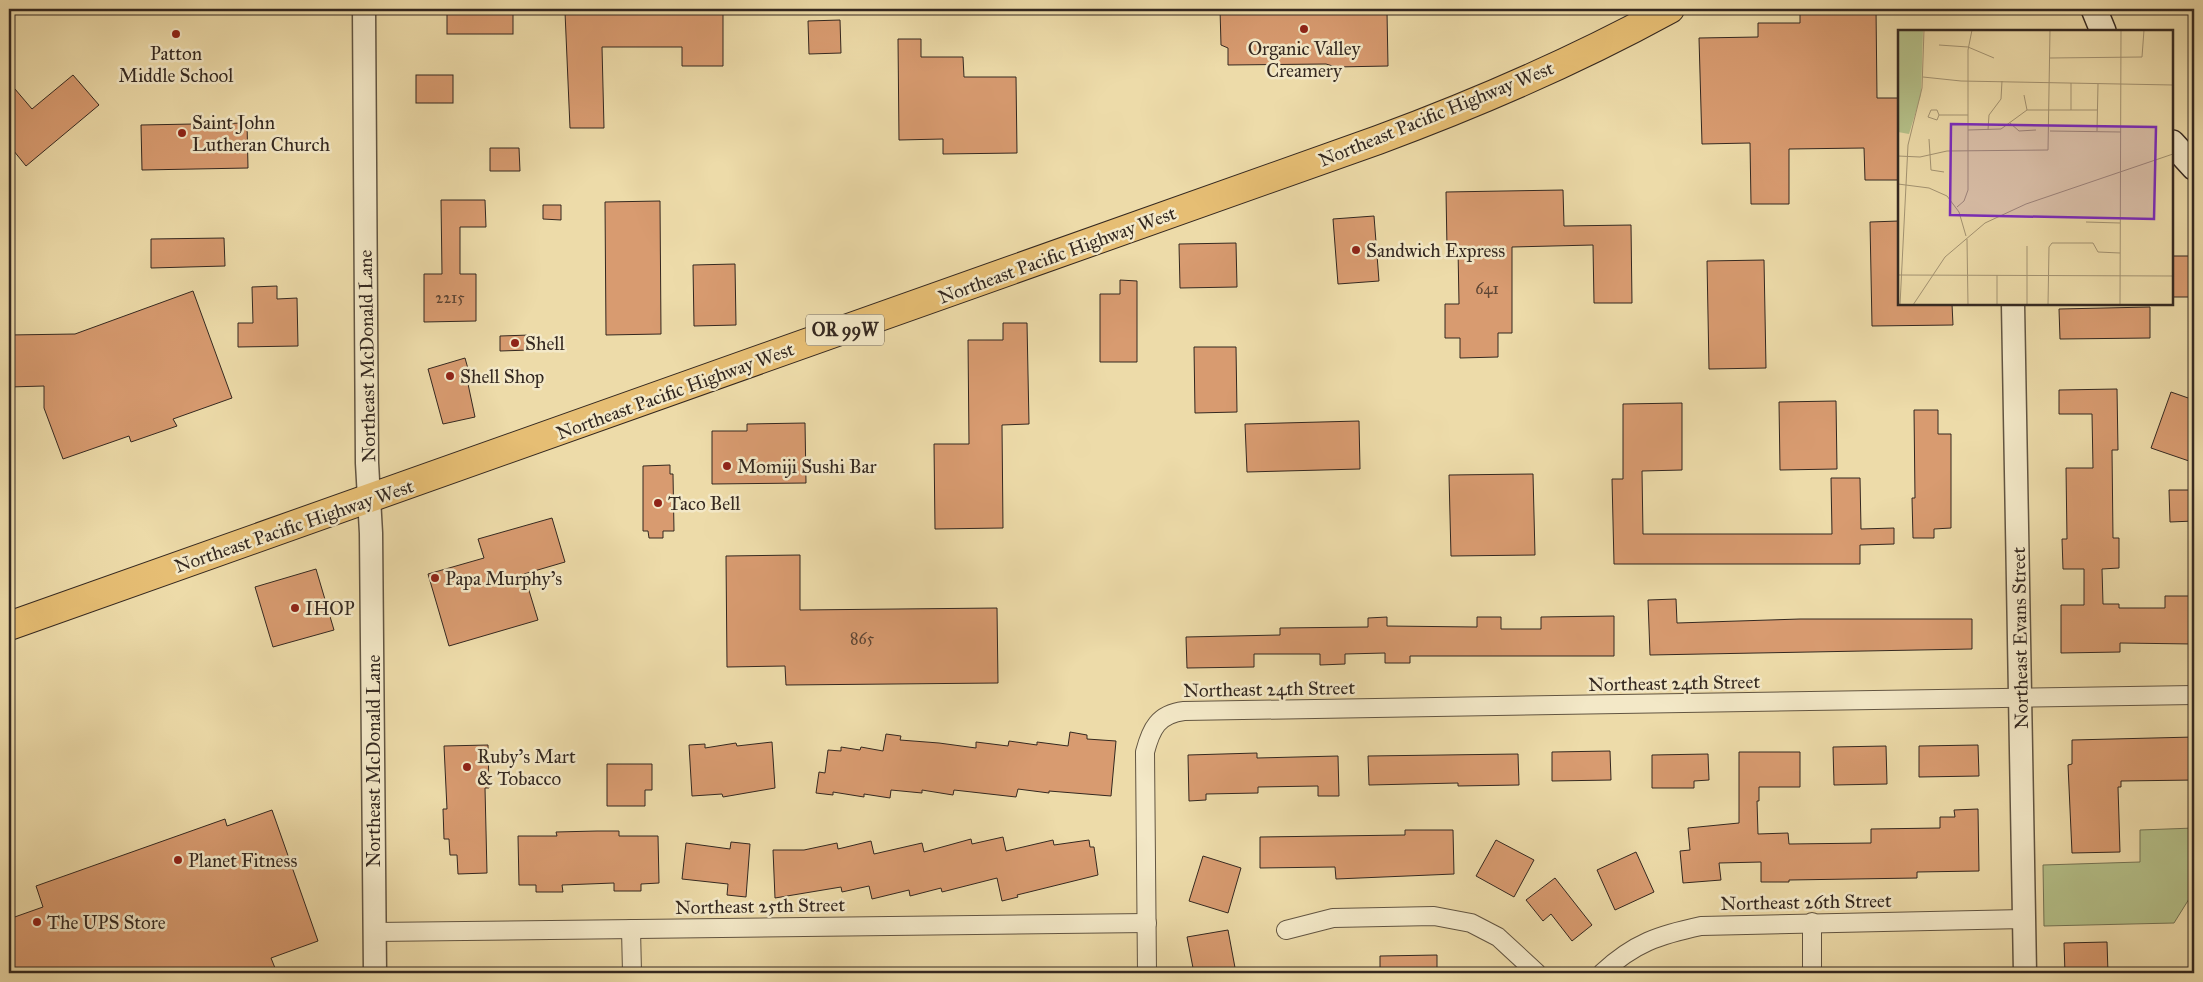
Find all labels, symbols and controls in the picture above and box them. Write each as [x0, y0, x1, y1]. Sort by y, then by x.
marker: Organic Valley Creamery [1298, 23, 1310, 35]
marker: Patton Middle School [170, 28, 182, 40]
inset map [1898, 30, 2173, 305]
place label: Organic Valley Creamery [1248, 37, 1361, 82]
place label: Patton Middle School [119, 42, 234, 87]
street label: Northeast Pacific Highway West [1315, 56, 1557, 173]
place label: Saint John Lutheran Church [192, 111, 330, 156]
marker: Saint John Lutheran Church [176, 127, 188, 139]
street label: Northeast Pacific Highway West [935, 201, 1180, 310]
place label: Sandwich Express [1366, 239, 1505, 262]
marker: Sandwich Express [1350, 244, 1362, 256]
street label: Northeast McDonald Lane [354, 249, 380, 463]
house number: 641 [1475, 279, 1499, 298]
house number: 2215 [435, 288, 465, 307]
road number: OR 99W [806, 314, 884, 346]
place label: Shell [525, 332, 565, 355]
marker: Shell [509, 337, 521, 349]
street label: Northeast Pacific Highway West [553, 337, 798, 446]
place label: Shell Shop [460, 365, 544, 388]
marker: Shell Shop [444, 370, 456, 382]
place label: Momiji Sushi Bar [737, 455, 878, 478]
marker: Momiji Sushi Bar [721, 460, 733, 472]
street label: Northeast Pacific Highway West [171, 474, 417, 579]
place label: Taco Bell [668, 492, 741, 515]
marker: Taco Bell [652, 497, 664, 509]
street label: Northeast Evans Street [2007, 546, 2033, 729]
place label: Papa Murphy's [445, 567, 562, 590]
marker: Papa Murphy's [429, 572, 441, 584]
place label: IHOP [305, 597, 355, 620]
marker: IHOP [289, 602, 301, 614]
house number: 865 [850, 629, 875, 648]
street label: Northeast McDonald Lane [362, 655, 385, 867]
street label: Northeast 24th Street [1588, 670, 1760, 696]
street label: Northeast 24th Street [1183, 676, 1355, 702]
place label: Ruby's Mart & Tobacco [477, 745, 576, 790]
marker: Ruby's Mart & Tobacco [461, 761, 473, 773]
place label: Planet Fitness [188, 849, 297, 872]
marker: Planet Fitness [172, 854, 184, 866]
street label: Northeast 26th Street [1720, 889, 1892, 915]
street label: Northeast 25th Street [675, 893, 846, 919]
place label: The UPS Store [47, 911, 166, 934]
marker: The UPS Store [31, 916, 43, 928]

